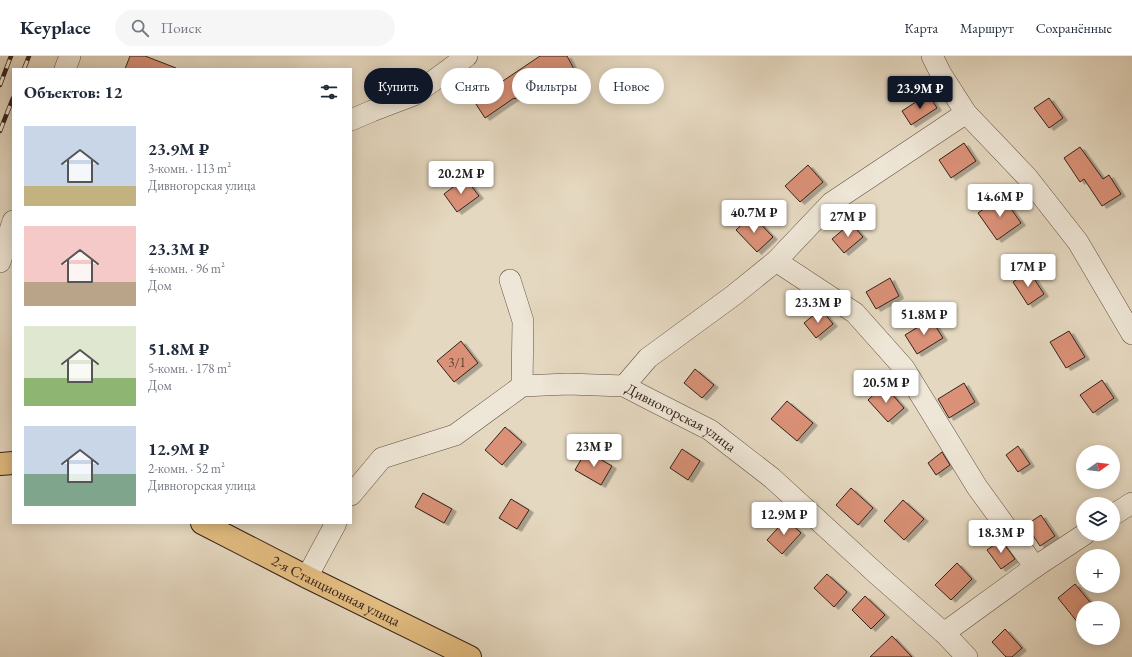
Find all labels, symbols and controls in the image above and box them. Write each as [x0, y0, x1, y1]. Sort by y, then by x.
search box [115, 10, 395, 46]
text: Keyplace [20, 15, 91, 40]
icon: search [129, 17, 151, 39]
text: Поиск [161, 18, 202, 37]
text: Карта [905, 19, 938, 37]
text: Маршрут [960, 19, 1014, 37]
text: Сохранённые [1036, 19, 1112, 37]
chip: Купить [364, 68, 433, 104]
chip: Снять [441, 68, 504, 104]
chip: Фильтры [512, 68, 591, 104]
chip: Новое [599, 68, 664, 104]
pin: 23.9M ₽ [883, 76, 957, 110]
text: 23.9M ₽ [897, 80, 943, 97]
text: Объектов: 12 [24, 81, 123, 103]
icon: filters [318, 81, 340, 103]
text: 23.9M ₽ [148, 138, 209, 160]
icon: home [56, 142, 104, 190]
text: 3-комн. · 113 m² [148, 160, 231, 177]
pin: 20.2M ₽ [424, 161, 498, 195]
text: 20.2M ₽ [438, 165, 484, 182]
text: Дивногорская улица [148, 177, 256, 194]
pin: 14.6M ₽ [963, 184, 1037, 218]
text: 14.6M ₽ [977, 188, 1023, 205]
pin: 40.7M ₽ [717, 200, 791, 234]
text: 40.7M ₽ [731, 204, 777, 221]
pin: 27M ₽ [820, 204, 876, 238]
text: 27M ₽ [830, 208, 866, 225]
text: 23.3M ₽ [148, 238, 209, 260]
icon: home [56, 242, 104, 290]
pin: 17M ₽ [1000, 254, 1056, 288]
text: 17M ₽ [1010, 258, 1046, 275]
text: 4-комн. · 96 m² [148, 260, 225, 277]
text: Дом [148, 277, 172, 294]
pin: 23.3M ₽ [781, 290, 855, 324]
text: 23.3M ₽ [795, 294, 841, 311]
pin: 51.8M ₽ [887, 302, 961, 336]
text: 51.8M ₽ [901, 306, 947, 323]
text: 51.8M ₽ [148, 338, 209, 360]
icon: home [56, 342, 104, 390]
house number: 3/1 [448, 354, 466, 371]
text: 5-комн. · 178 m² [148, 360, 231, 377]
pin: 20.5M ₽ [849, 370, 923, 404]
text: 20.5M ₽ [863, 374, 909, 391]
text: Дом [148, 377, 172, 394]
street label: Дивногорская улица [622, 378, 740, 456]
pin: 23M ₽ [566, 434, 622, 468]
text: 12.9M ₽ [148, 438, 209, 460]
text: 23M ₽ [576, 438, 612, 455]
icon: home [56, 442, 104, 490]
north arrow [1076, 445, 1120, 489]
map controls [1076, 445, 1120, 645]
text: 2-комн. · 52 m² [148, 460, 225, 477]
text: Дивногорская улица [148, 477, 256, 494]
button: layers [1076, 497, 1120, 541]
pin: 12.9M ₽ [747, 502, 821, 536]
text: 12.9M ₽ [761, 506, 807, 523]
pin: 18.3M ₽ [964, 520, 1038, 554]
text: 18.3M ₽ [978, 524, 1024, 541]
button: + [1076, 549, 1120, 593]
street label: 2-я Станционная улица [268, 550, 403, 630]
button: − [1076, 601, 1120, 645]

